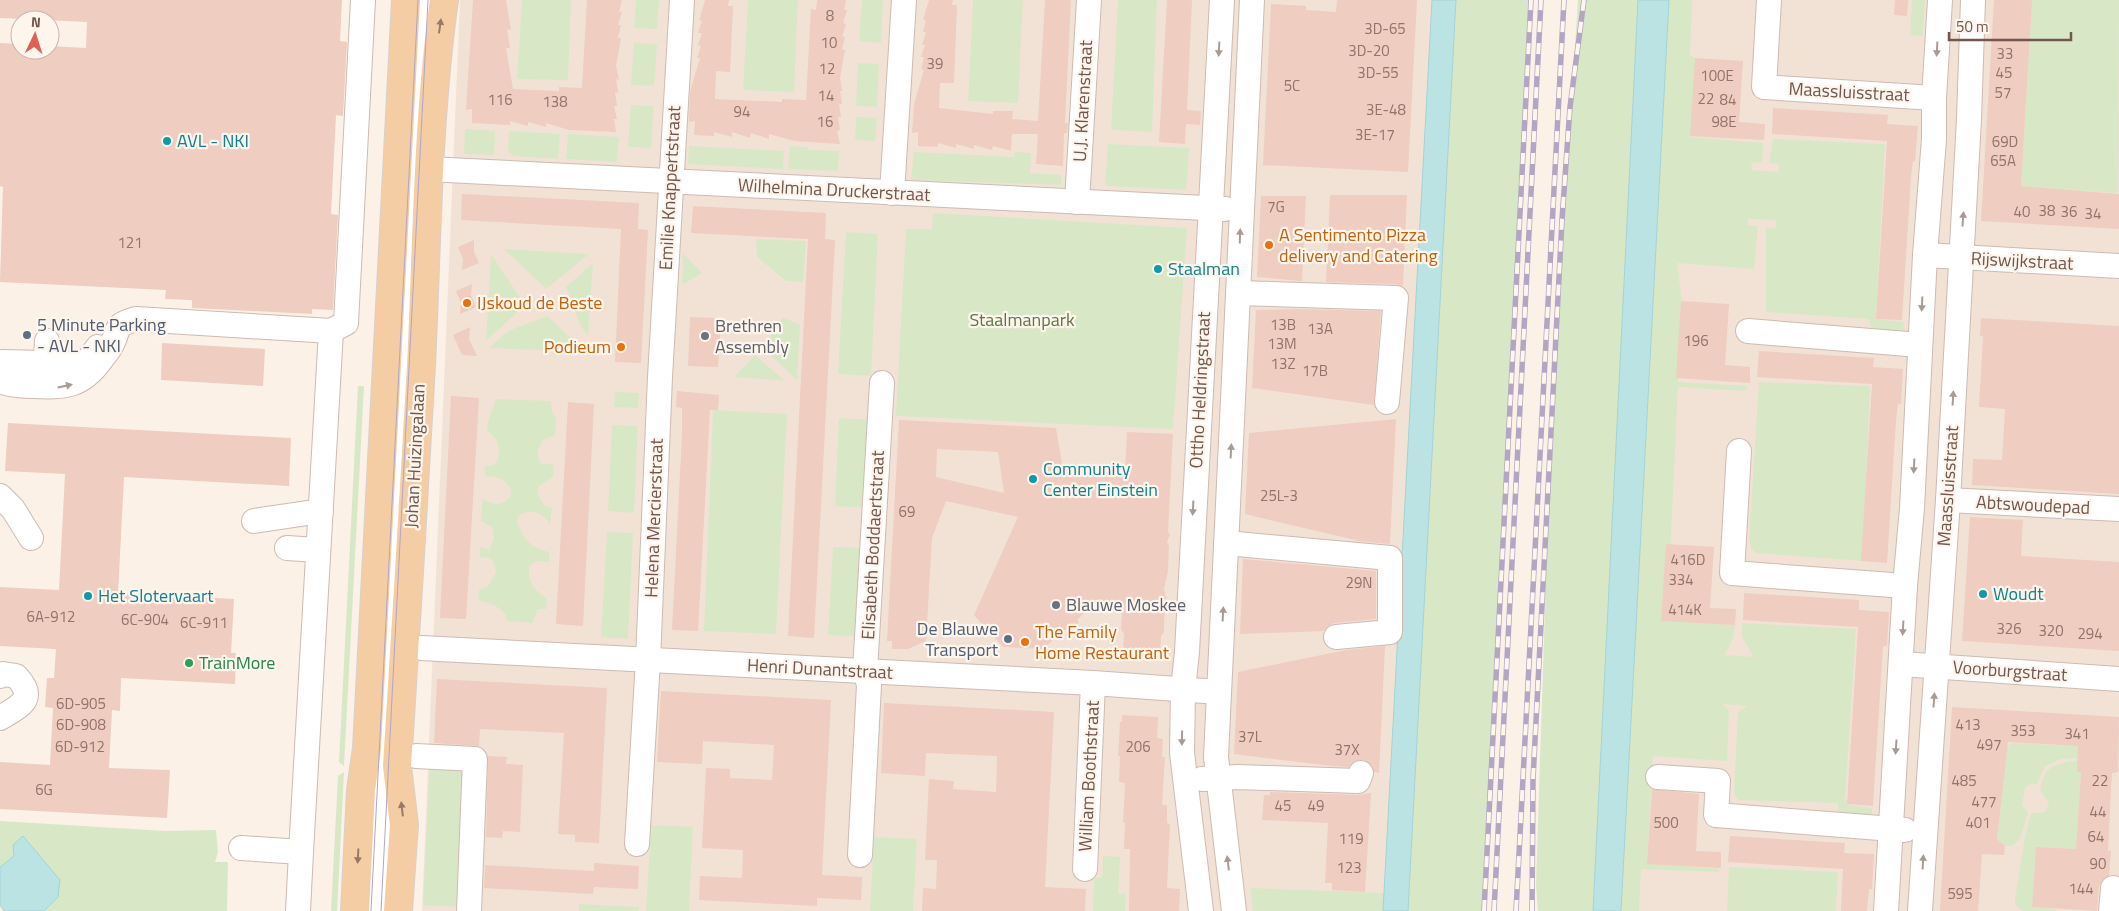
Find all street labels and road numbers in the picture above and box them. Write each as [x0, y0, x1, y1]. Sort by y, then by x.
street label: U.J. Klarenstraat [1066, 39, 1099, 163]
street label: Maassluisstraat [1788, 75, 1911, 108]
street label: Emilie Knappertstraat [652, 104, 687, 271]
street label: Wilhelmina Druckerstraat [737, 171, 932, 208]
street label: Rijswijkstraat [1970, 244, 2075, 277]
street label: Ottho Heldringstraat [1182, 310, 1217, 469]
street label: Johan Huizingalaan [397, 383, 432, 529]
street label: Maassluisstraat [1930, 424, 1965, 547]
street label: Helena Mercierstraat [637, 437, 670, 598]
street label: Elisabeth Boddaertstraat [854, 449, 891, 640]
street label: Abtswoudepad [1975, 488, 2091, 521]
street label: Henri Dunantstraat [746, 651, 894, 686]
street label: Voorburgstraat [1952, 653, 2069, 688]
street label: William Boothstraat [1071, 699, 1106, 852]

